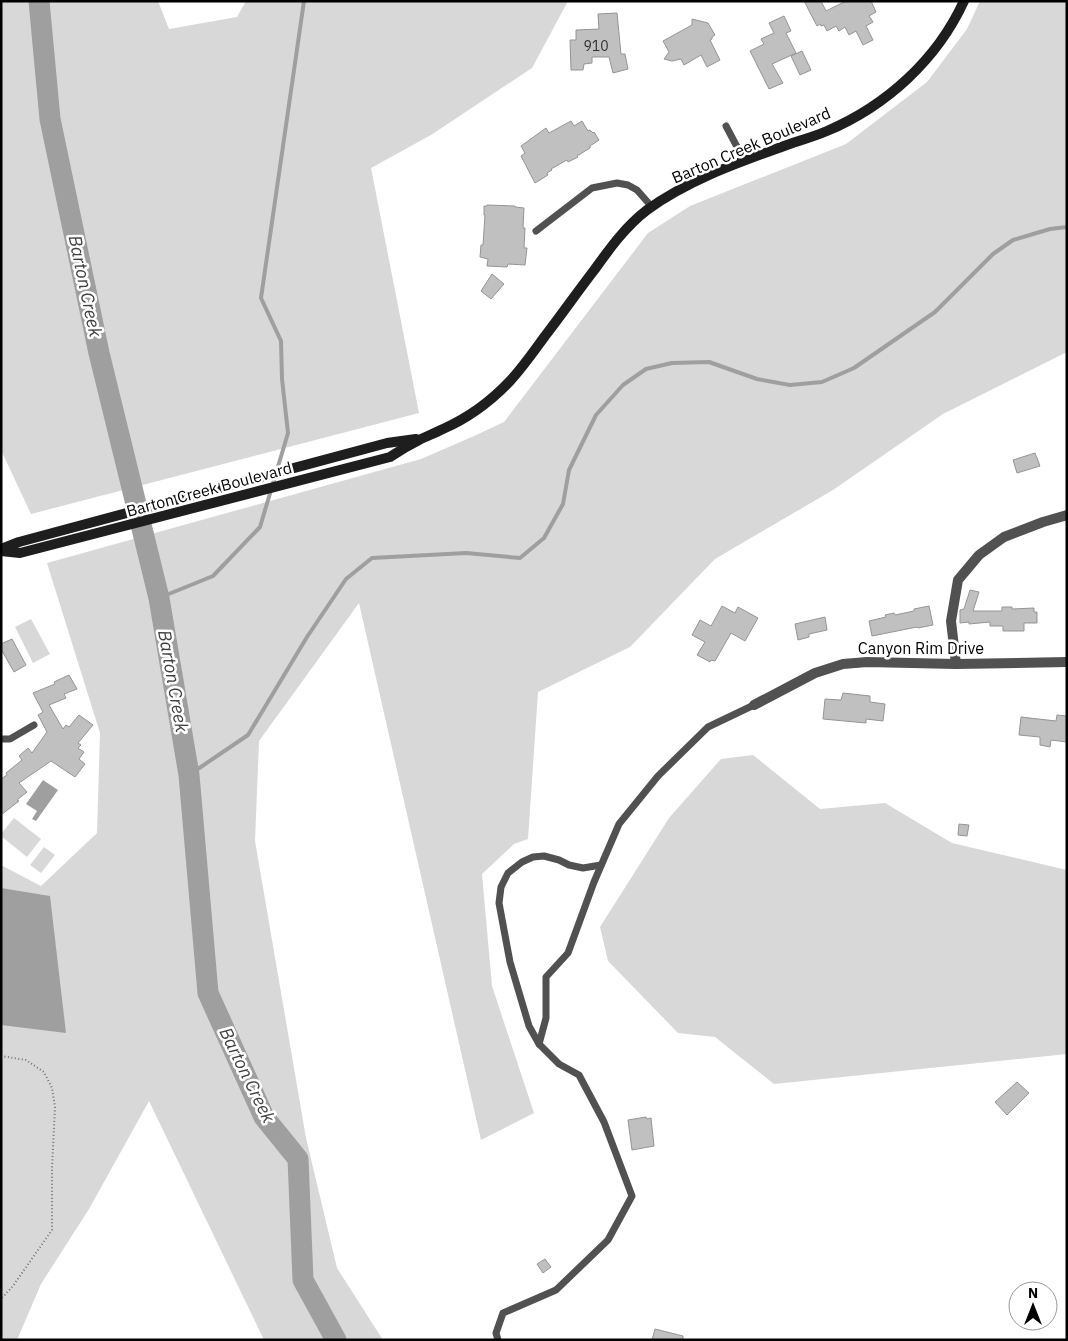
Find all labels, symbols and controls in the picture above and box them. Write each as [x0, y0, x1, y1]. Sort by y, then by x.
house number: 910 [583, 37, 609, 55]
street label: Barton Creek Boulevard [669, 102, 833, 188]
water label: Barton Creek [63, 233, 108, 339]
street label: Barton Creek Boulevard [124, 457, 294, 521]
water label: Barton Creek [153, 628, 194, 734]
street label: Canyon Rim Drive [858, 638, 984, 658]
water label: Barton Creek [214, 1023, 281, 1127]
north arrow [1008, 1281, 1058, 1331]
text: N [1028, 1284, 1038, 1302]

